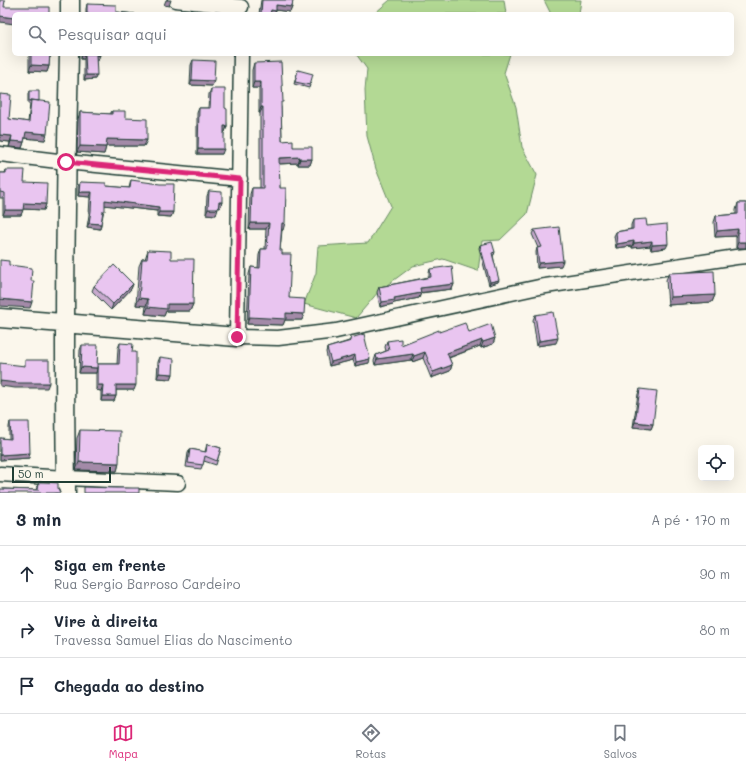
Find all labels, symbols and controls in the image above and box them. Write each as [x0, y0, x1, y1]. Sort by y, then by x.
search box [12, 12, 734, 56]
icon: search [26, 23, 48, 45]
text: Pesquisar aqui [58, 24, 167, 44]
route start [57, 153, 75, 171]
route end [228, 328, 246, 346]
map controls [698, 445, 734, 481]
button: locate [698, 445, 734, 481]
scale bar [12, 465, 111, 484]
text: 50 m [18, 466, 44, 481]
text: 3 min [16, 508, 61, 530]
text: A pé · 170 m [651, 511, 730, 528]
text: Siga em frente [54, 555, 166, 575]
icon: ahead [16, 563, 38, 585]
text: 90 m [700, 565, 730, 582]
text: Rua Sergio Barroso Cardeiro [54, 575, 241, 592]
text: Vire à direita [54, 611, 158, 631]
icon: right [16, 619, 38, 641]
text: 80 m [700, 621, 730, 638]
text: Travessa Samuel Elias do Nascimento [54, 631, 292, 648]
icon: arrive [16, 675, 38, 697]
text: Chegada ao destino [54, 676, 204, 696]
tab: Mapa [109, 722, 138, 761]
tab: Rotas [356, 722, 386, 761]
tab: Salvos [604, 722, 637, 761]

